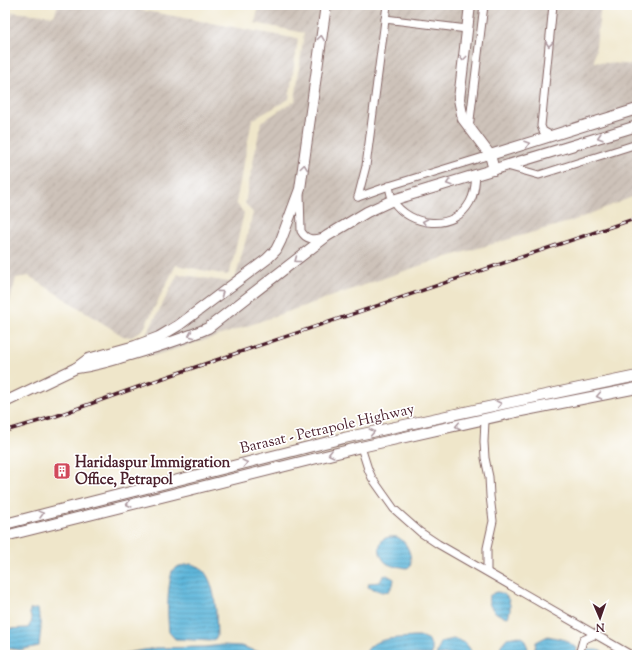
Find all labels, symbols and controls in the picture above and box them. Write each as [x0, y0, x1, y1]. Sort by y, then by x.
one-way arrow [316, 35, 325, 41]
one-way arrow [545, 41, 554, 47]
one-way arrow [459, 55, 468, 61]
one-way arrow [596, 132, 603, 141]
one-way arrow [523, 140, 530, 148]
one-way arrow [299, 164, 308, 170]
one-way arrow [445, 178, 452, 187]
one-way arrow [422, 218, 428, 227]
one-way arrow [294, 255, 301, 262]
one-way arrow [217, 291, 224, 298]
one-way arrow [188, 330, 196, 338]
one-way arrow [596, 391, 602, 399]
street label: Barasat - Petrapole Highway [238, 399, 417, 460]
one-way arrow [496, 401, 502, 409]
one-way arrow [455, 421, 461, 429]
one-way arrow [369, 429, 375, 437]
one-way arrow [328, 449, 335, 458]
place label: Haridaspur Immigration Office, Petrapol [75, 453, 231, 491]
one-way arrow [242, 459, 249, 467]
building icon: Haridaspur Immigration Office, Petrapol [52, 461, 72, 481]
one-way arrow [126, 499, 133, 508]
one-way arrow [38, 511, 44, 519]
north arrow [580, 598, 620, 638]
text: N [595, 619, 606, 635]

